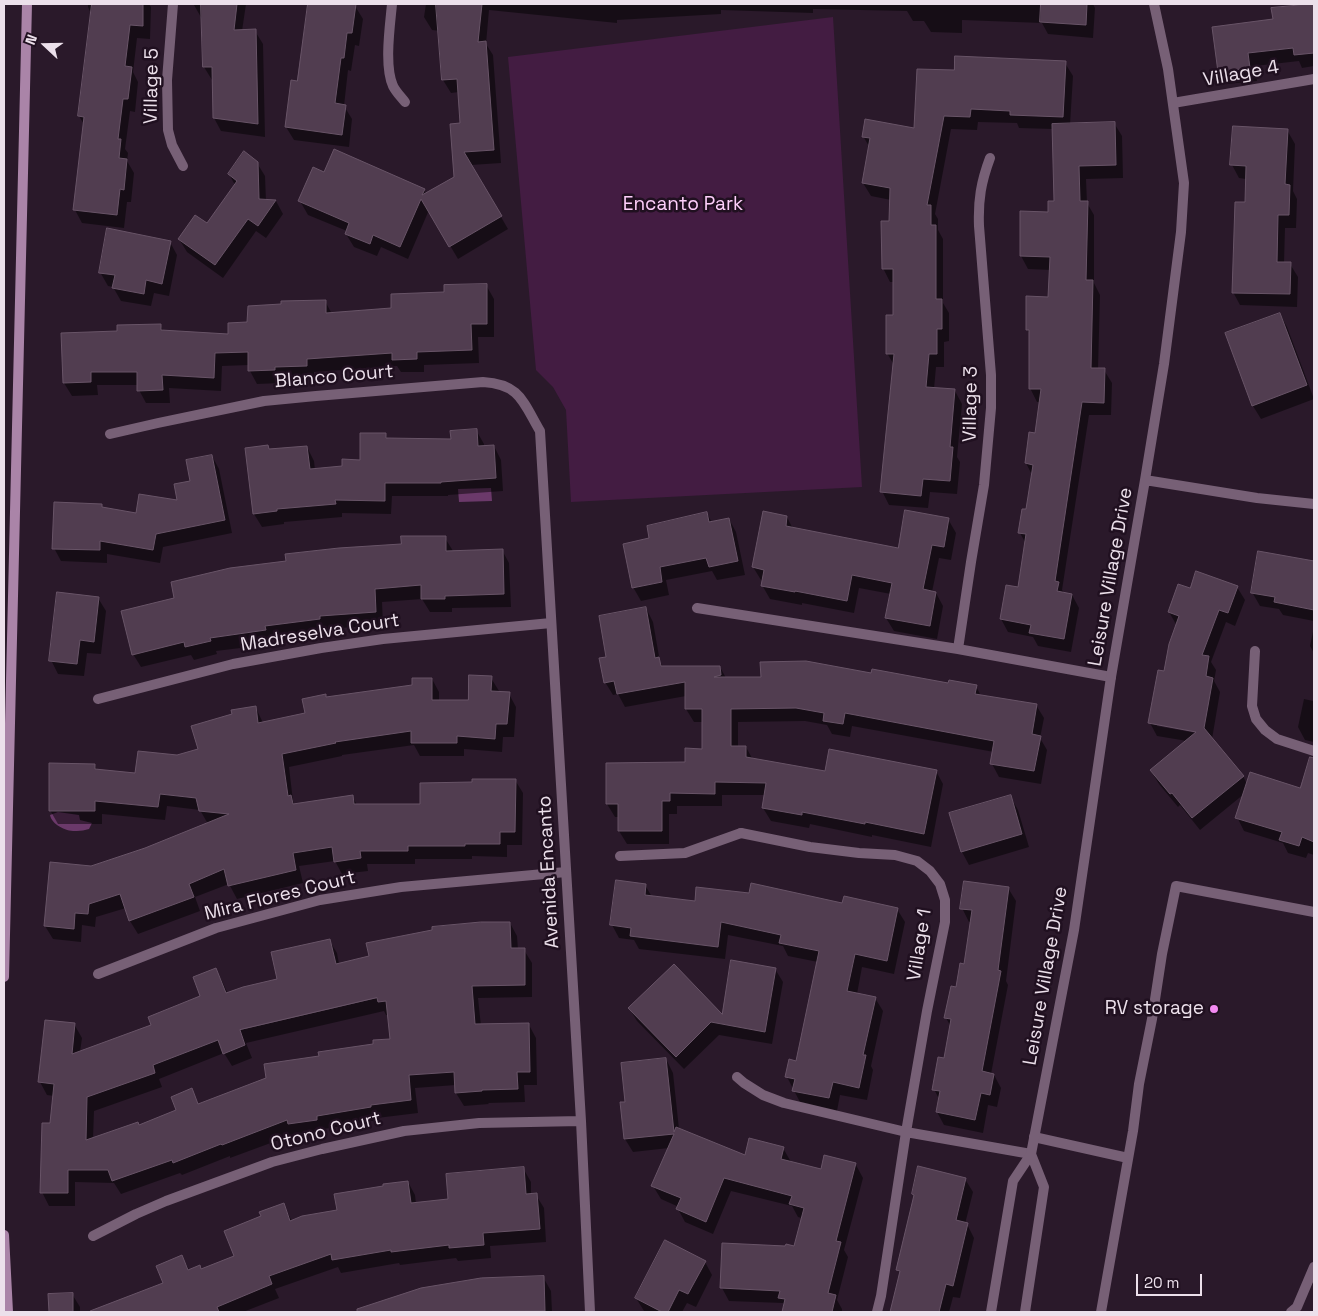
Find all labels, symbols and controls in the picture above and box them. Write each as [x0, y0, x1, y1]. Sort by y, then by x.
north arrow [20, 20, 70, 70]
text: N [21, 32, 41, 47]
street label: Village 5 [140, 48, 164, 124]
street label: Village 4 [1201, 56, 1281, 92]
park label: Encanto Park [623, 194, 743, 216]
street label: Blanco Court [274, 360, 394, 394]
street label: Village 3 [959, 366, 983, 442]
street label: Leisure Village Drive [1084, 486, 1138, 668]
street label: Madreselva Court [239, 609, 401, 657]
street label: Avenida Encanto [534, 795, 564, 949]
street label: Mira Flores Court [202, 866, 358, 926]
street label: Leisure Village Drive [1019, 885, 1073, 1067]
street label: Village 1 [903, 907, 937, 983]
place label: RV storage [1105, 998, 1204, 1020]
marker: RV storage [1208, 1003, 1220, 1015]
street label: Otono Court [269, 1107, 383, 1157]
scale bar [1138, 1264, 1204, 1296]
text: 20 m [1144, 1273, 1179, 1292]

